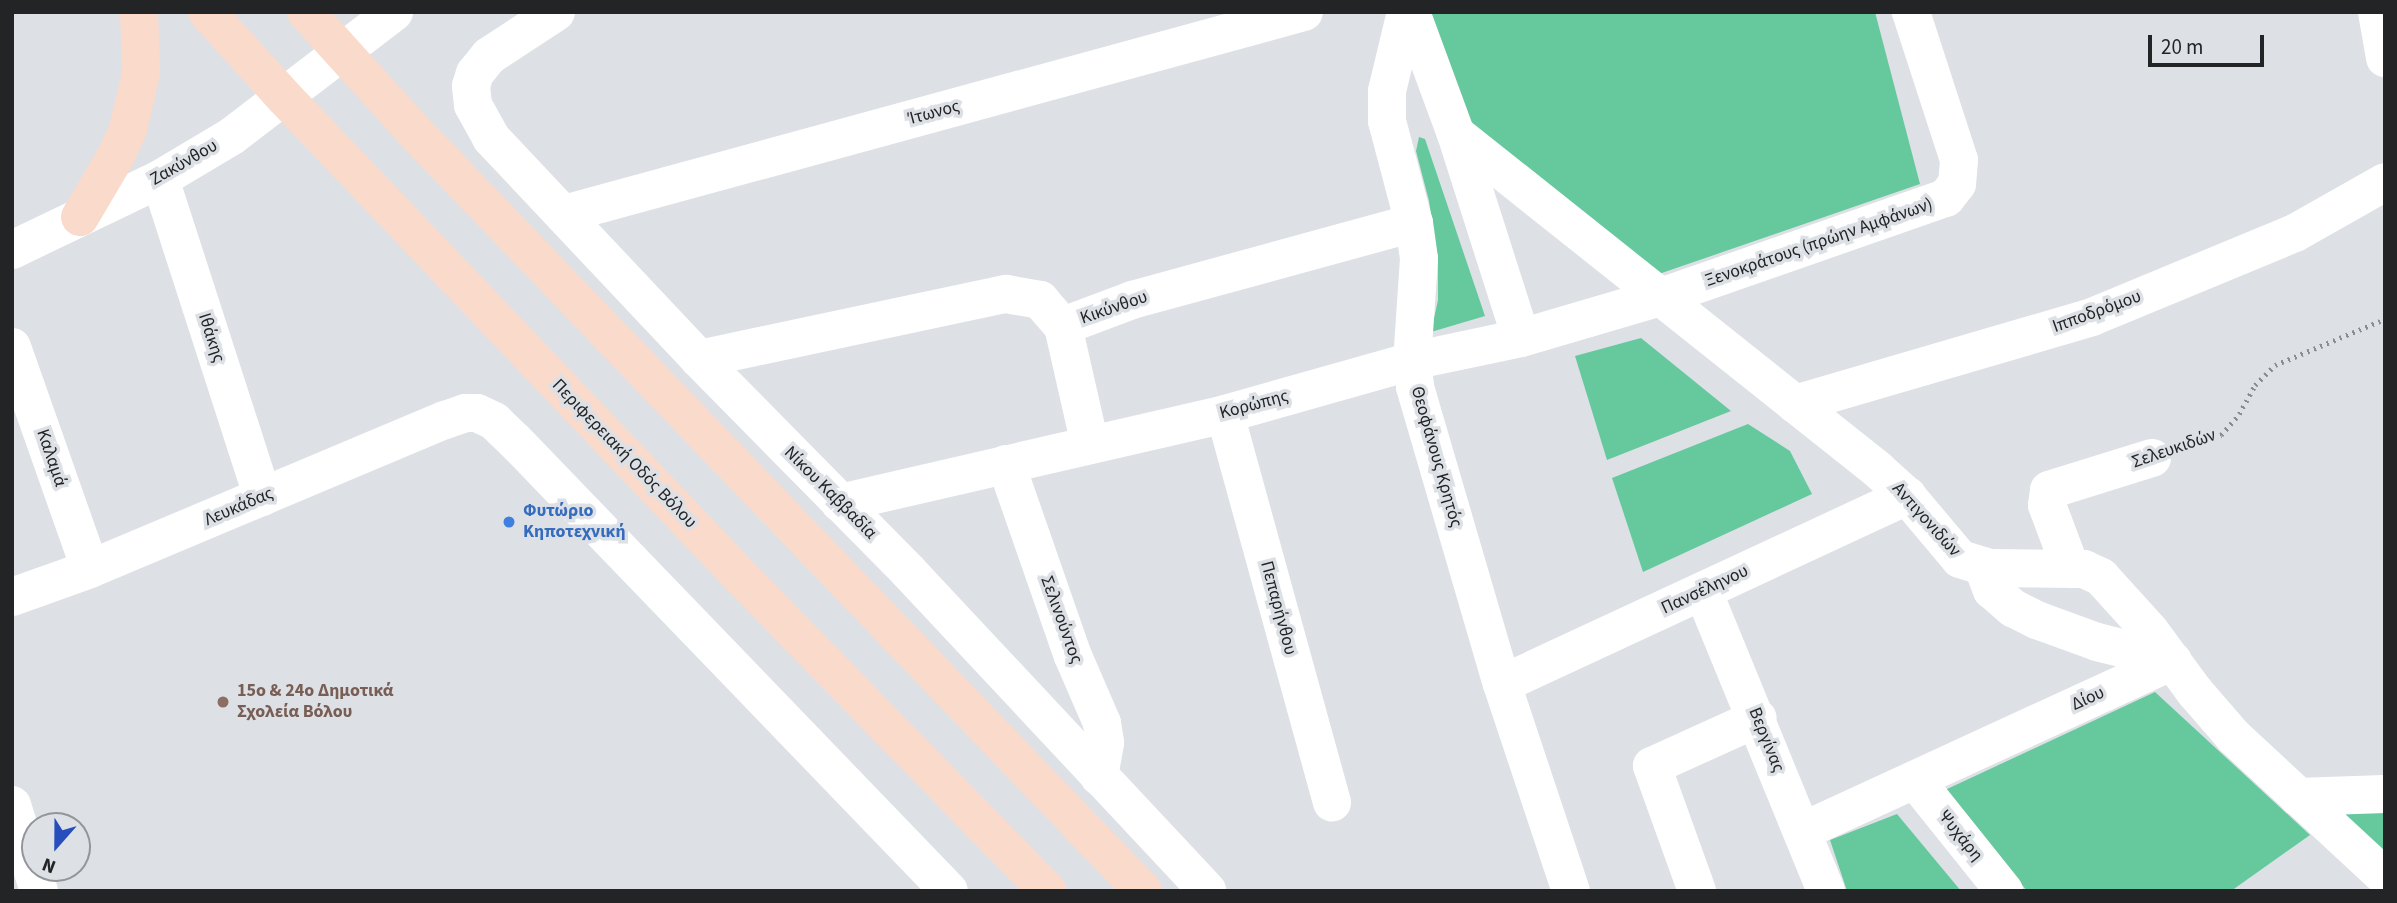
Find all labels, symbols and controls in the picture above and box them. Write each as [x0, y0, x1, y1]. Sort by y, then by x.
scale bar [2152, 21, 2268, 65]
text: 20 m [2161, 32, 2203, 62]
street label: Ίτωνος [906, 96, 962, 130]
street label: Ζακύνθου [147, 135, 221, 191]
street label: Ξενοκράτους (πρώην Αμφάνων) [1702, 194, 1936, 292]
street label: Κικύνθου [1078, 286, 1150, 330]
street label: Ιπποδρόμου [2050, 286, 2144, 338]
street label: Ιθάκης [193, 311, 229, 365]
street label: Περιφερειακή Οδός Βόλου [547, 375, 701, 533]
street label: Θεοφάνους Κρητός [1406, 384, 1466, 530]
street label: Κορώπης [1217, 385, 1291, 425]
street label: Σελευκιδών [2129, 425, 2219, 473]
street label: Καλαμά [31, 426, 71, 490]
street label: Νίκου Καββαδία [779, 442, 881, 544]
street label: Αντιγονιδών [1887, 479, 1965, 561]
street label: Λευκάδας [201, 483, 277, 531]
place label: Φυτώριο Κηποτεχνική [523, 501, 626, 544]
marker: Φυτώριο Κηποτεχνική [501, 514, 517, 530]
street label: Πεπαρήνθου [1255, 559, 1301, 657]
street label: Πανσέληνου [1658, 560, 1752, 620]
street label: Σελινούντος [1035, 573, 1087, 667]
place label: 15ο & 24ο Δημοτικά Σχολεία Βόλου [237, 681, 394, 724]
street label: Δίου [2068, 682, 2108, 716]
marker: 15ο & 24ο Δημοτικά Σχολεία Βόλου [215, 694, 231, 710]
street label: Βεργίνας [1743, 705, 1789, 775]
street label: Ψυχάρη [1933, 806, 1987, 866]
north arrow [21, 812, 91, 882]
text: N [38, 850, 60, 880]

